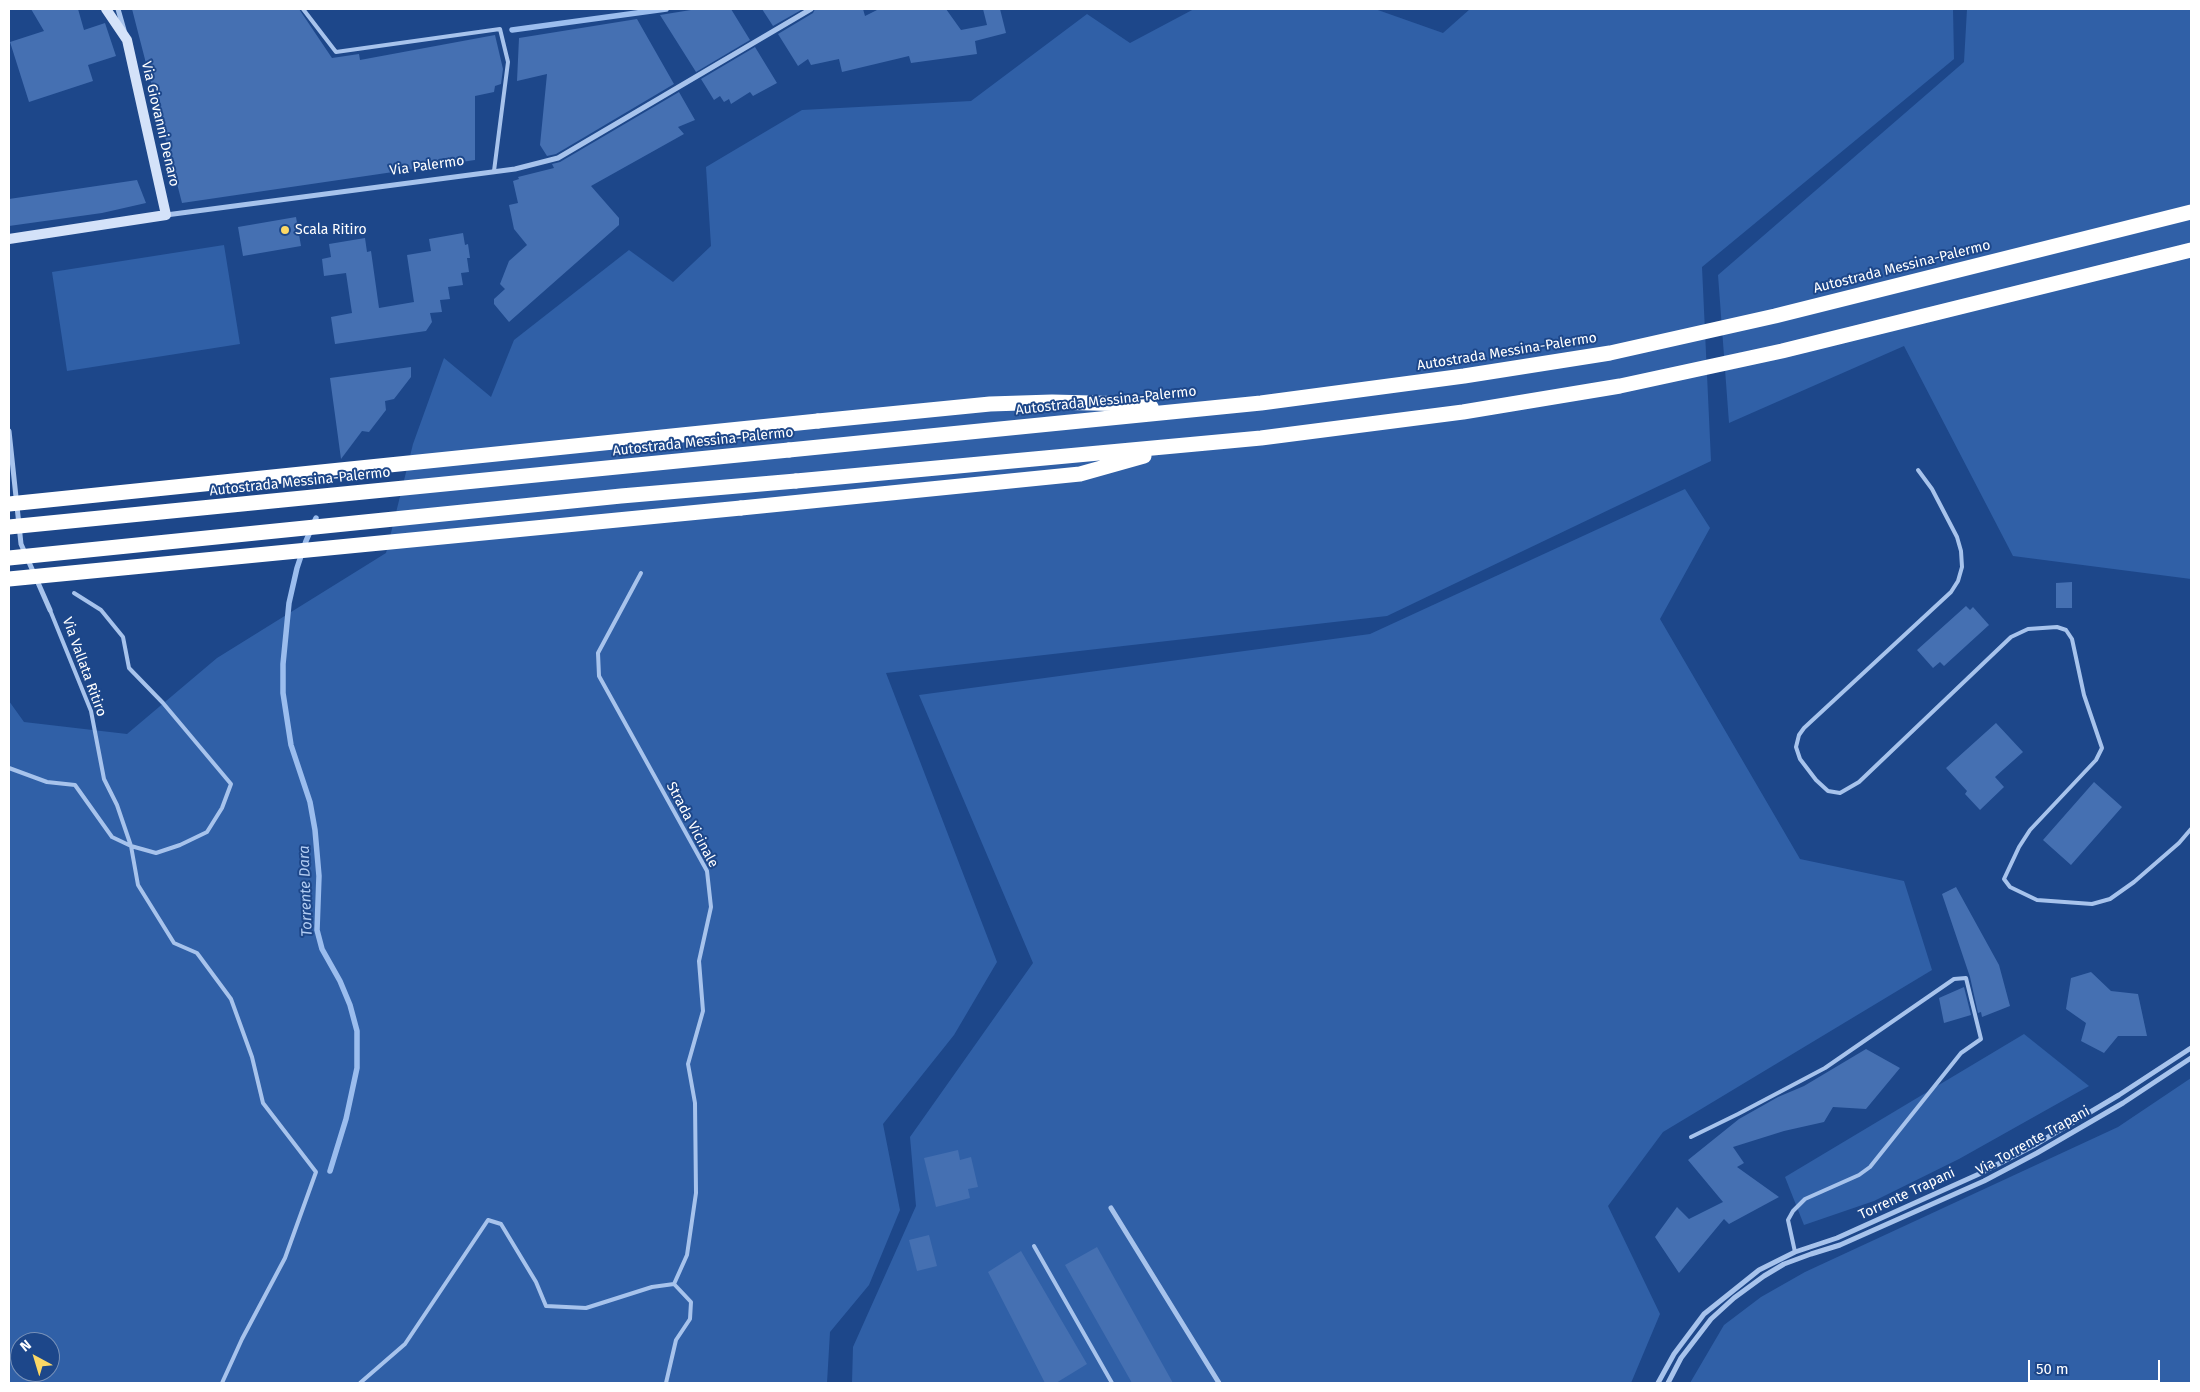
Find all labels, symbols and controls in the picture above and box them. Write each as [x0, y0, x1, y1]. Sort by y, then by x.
street label: Via Giovanni Denaro [137, 60, 183, 188]
street label: Via Palermo [389, 152, 465, 180]
place label: Scala Ritiro [295, 222, 367, 238]
marker: Scala Ritiro [279, 224, 291, 236]
street label: Autostrada Messina-Palermo [1812, 237, 1992, 297]
street label: Autostrada Messina-Palermo [1416, 329, 1598, 375]
street label: Autostrada Messina-Palermo [1015, 383, 1197, 419]
street label: Autostrada Messina-Palermo [612, 424, 794, 460]
street label: Autostrada Messina-Palermo [209, 464, 391, 500]
street label: Via Vallata Ritiro [58, 615, 110, 719]
street label: Strada Vicinale [662, 779, 722, 871]
water label: Torrente Dara [295, 845, 317, 937]
street label: Via Torrente Trapani [1973, 1103, 2093, 1179]
street label: Torrente Trapani [1856, 1164, 1958, 1224]
north arrow [10, 1332, 60, 1382]
text: N [17, 1336, 35, 1355]
scale bar [2030, 1350, 2162, 1382]
text: 50 m [2036, 1360, 2069, 1378]

